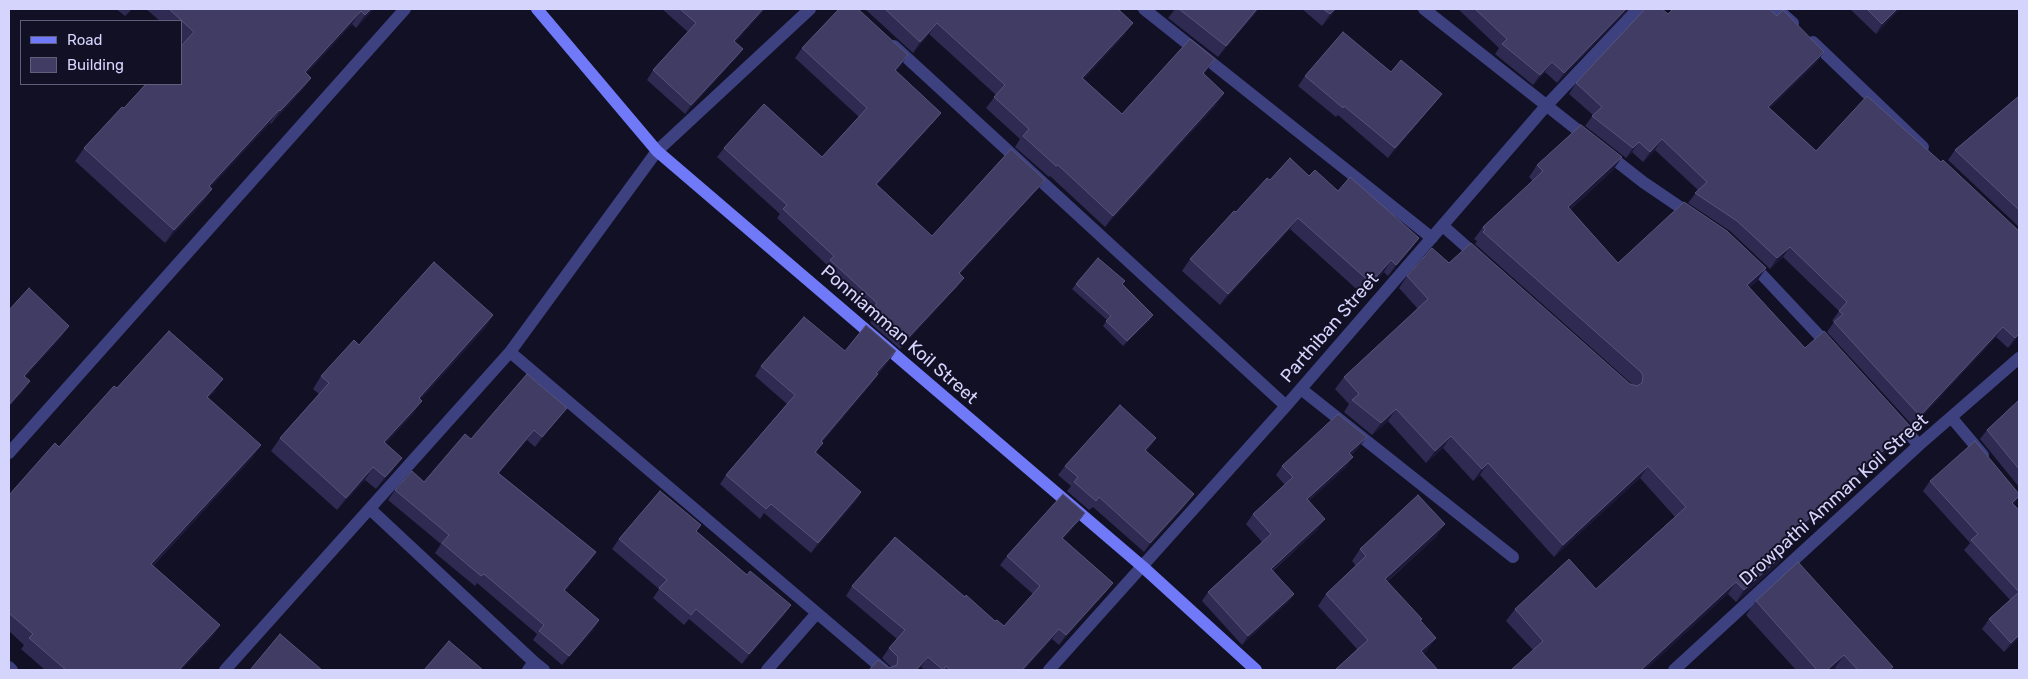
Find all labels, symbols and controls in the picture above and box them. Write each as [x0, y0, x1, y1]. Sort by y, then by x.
legend [20, 20, 182, 85]
text: Road [67, 31, 103, 49]
text: Building [67, 56, 124, 74]
street label: Ponniamman Koil Street [816, 261, 982, 409]
street label: Parthiban Street [1276, 269, 1384, 387]
street label: Drowpathi Amman Koil Street [1735, 410, 1933, 590]

